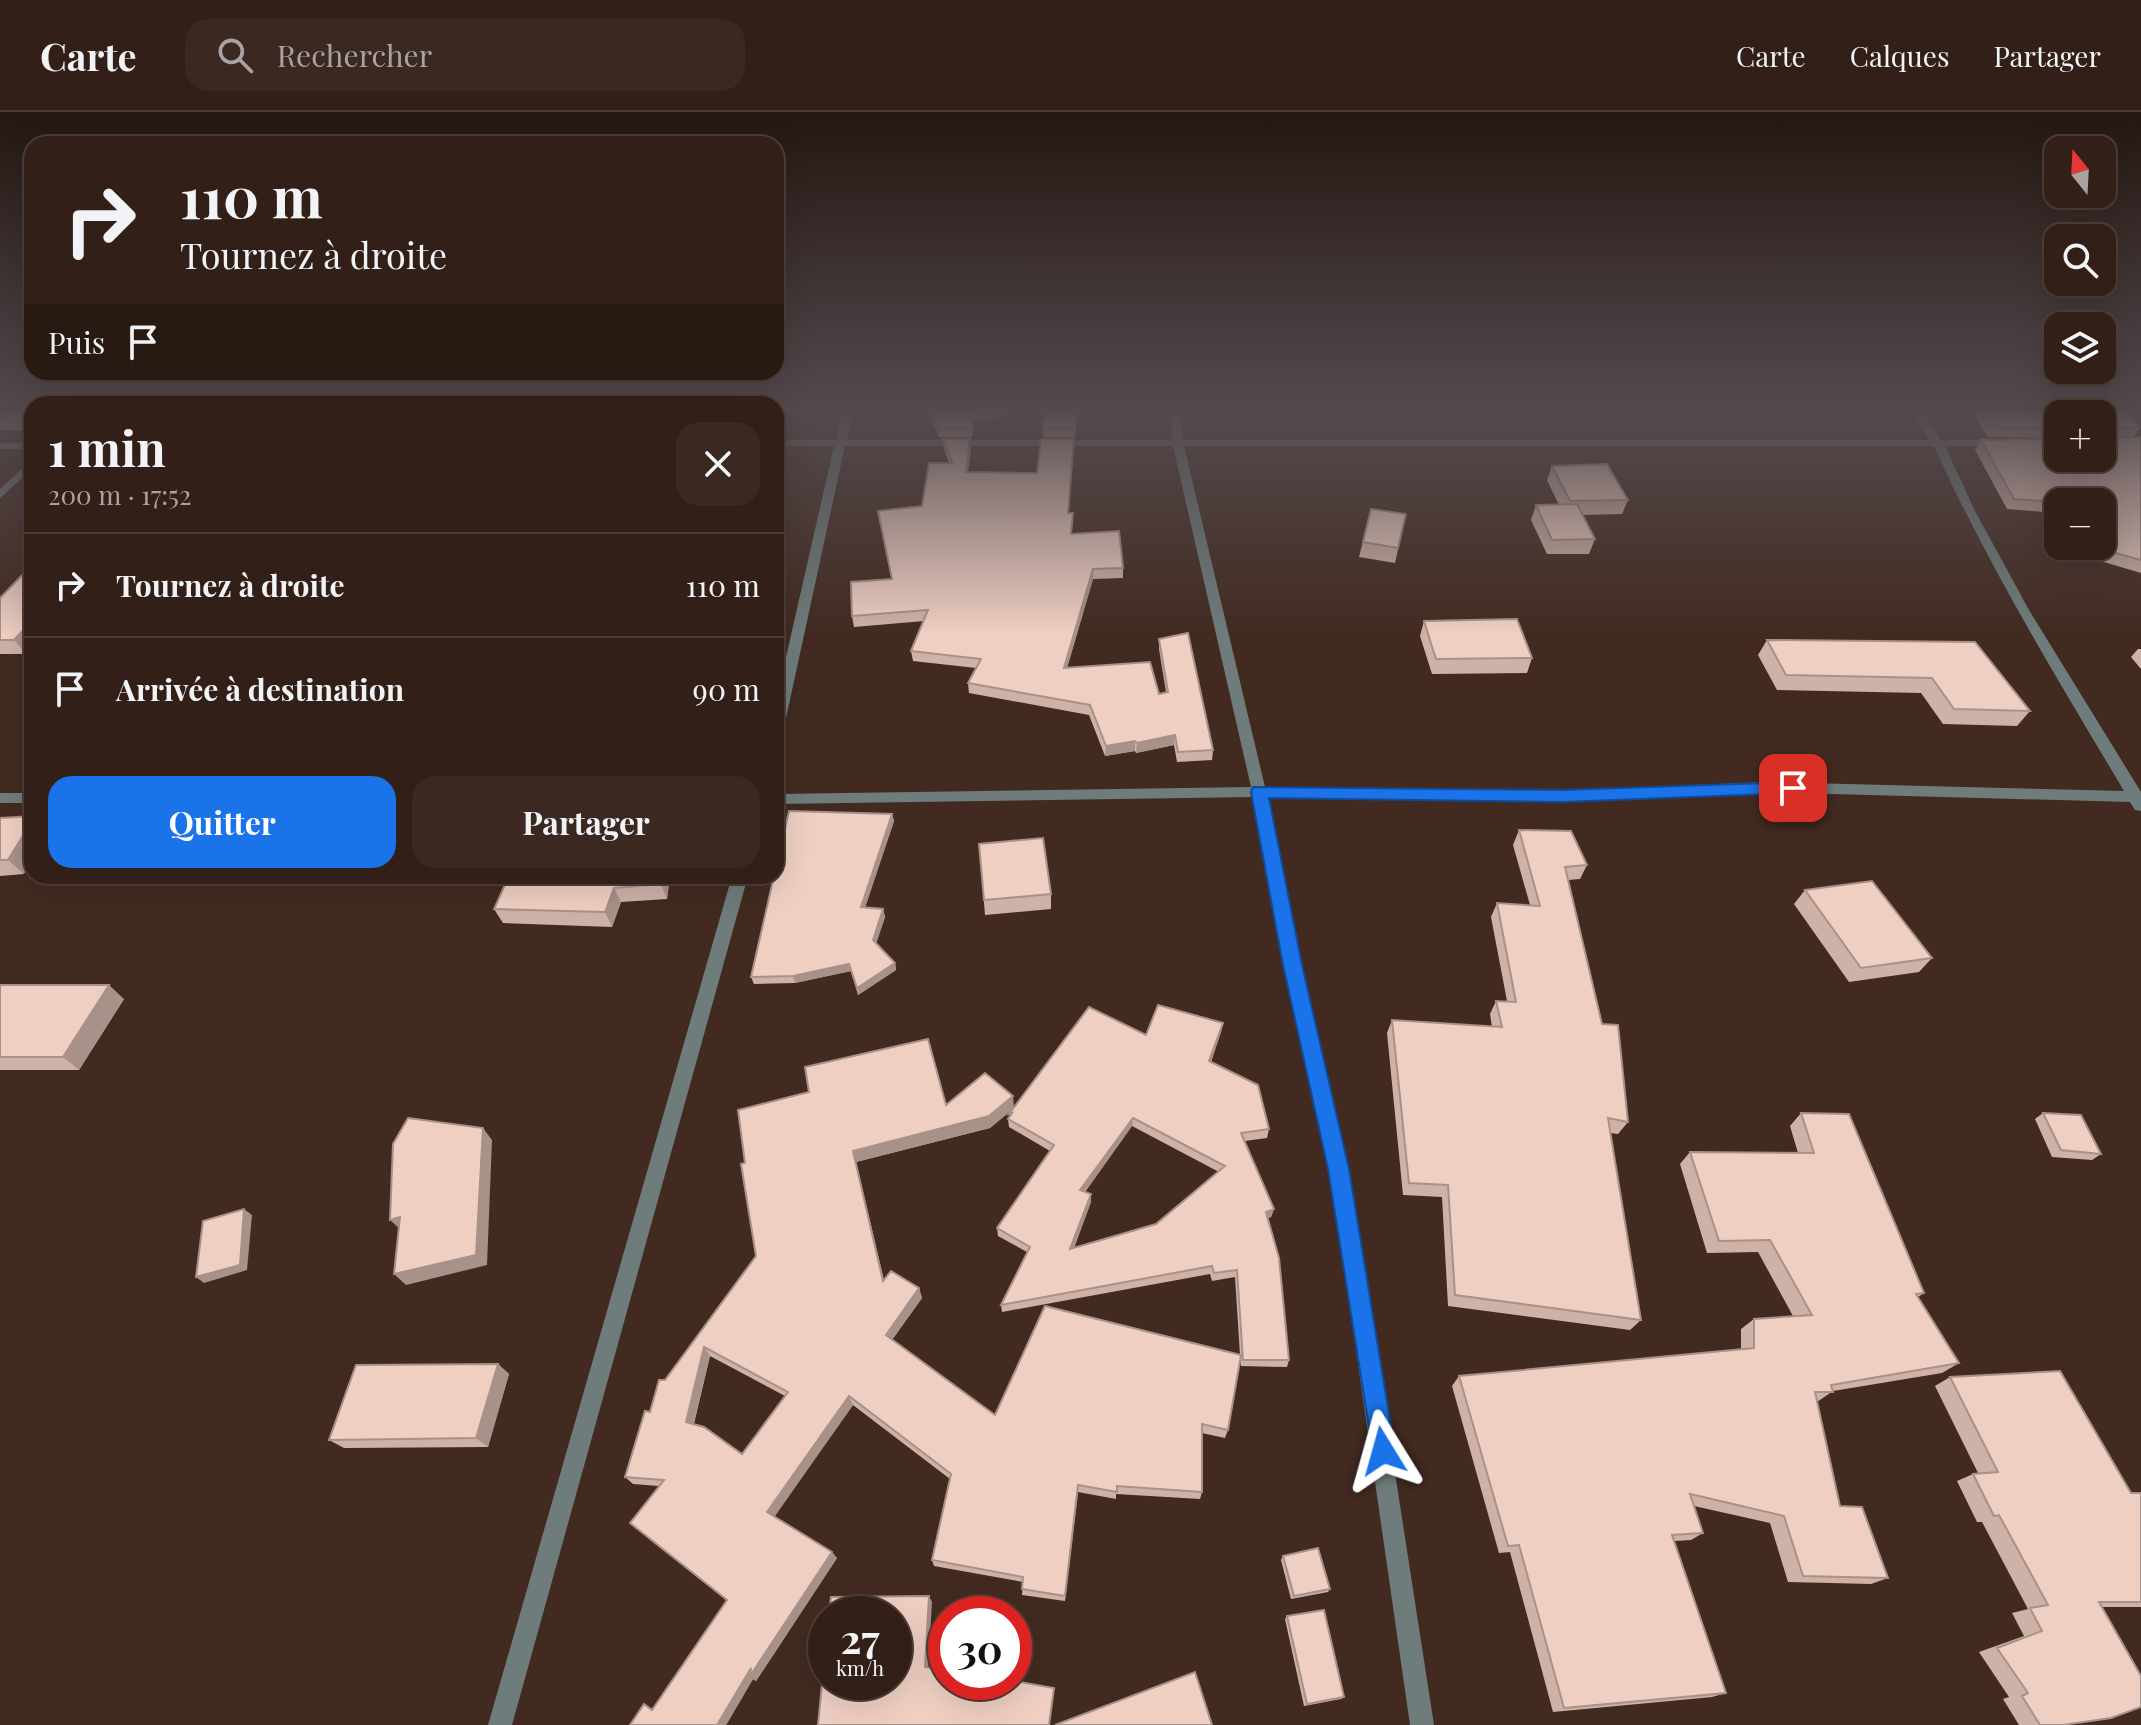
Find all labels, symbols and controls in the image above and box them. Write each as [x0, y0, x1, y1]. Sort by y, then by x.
search box [185, 19, 745, 91]
text: Carte [40, 30, 137, 81]
icon: search [213, 33, 257, 77]
text: Rechercher [277, 35, 432, 75]
text: Carte [1736, 37, 1806, 74]
text: Calques [1850, 37, 1949, 74]
text: Partager [1993, 37, 2101, 74]
north arrow [2044, 136, 2116, 208]
map controls [2044, 136, 2116, 560]
text: 110 m [180, 158, 323, 233]
icon: right [48, 168, 152, 272]
button: search [2044, 224, 2116, 296]
text: Tournez à droite [180, 230, 447, 278]
button: layers [2044, 312, 2116, 384]
icon: arrive [121, 320, 165, 364]
text: Puis [48, 322, 105, 362]
button: + [2044, 400, 2116, 472]
text: 1 min [48, 415, 166, 479]
button: close [676, 422, 760, 506]
text: 200 m · 17:52 [48, 477, 191, 512]
button: − [2044, 488, 2116, 560]
icon: right [48, 563, 92, 607]
text: Tournez à droite [116, 565, 345, 605]
text: 110 m [686, 565, 760, 605]
icon: arrive [48, 667, 92, 711]
text: Arrivée à destination [116, 669, 404, 709]
text: 90 m [693, 669, 760, 709]
pin [1759, 754, 1827, 822]
icon: arrive [1771, 766, 1815, 810]
button: Quitter [48, 776, 396, 868]
button: Partager [412, 776, 760, 868]
position arrow [1341, 1409, 1425, 1493]
speed limit sign: 30 [928, 1596, 1032, 1700]
text: 27 [840, 1611, 880, 1664]
text: km/h [836, 1654, 884, 1681]

